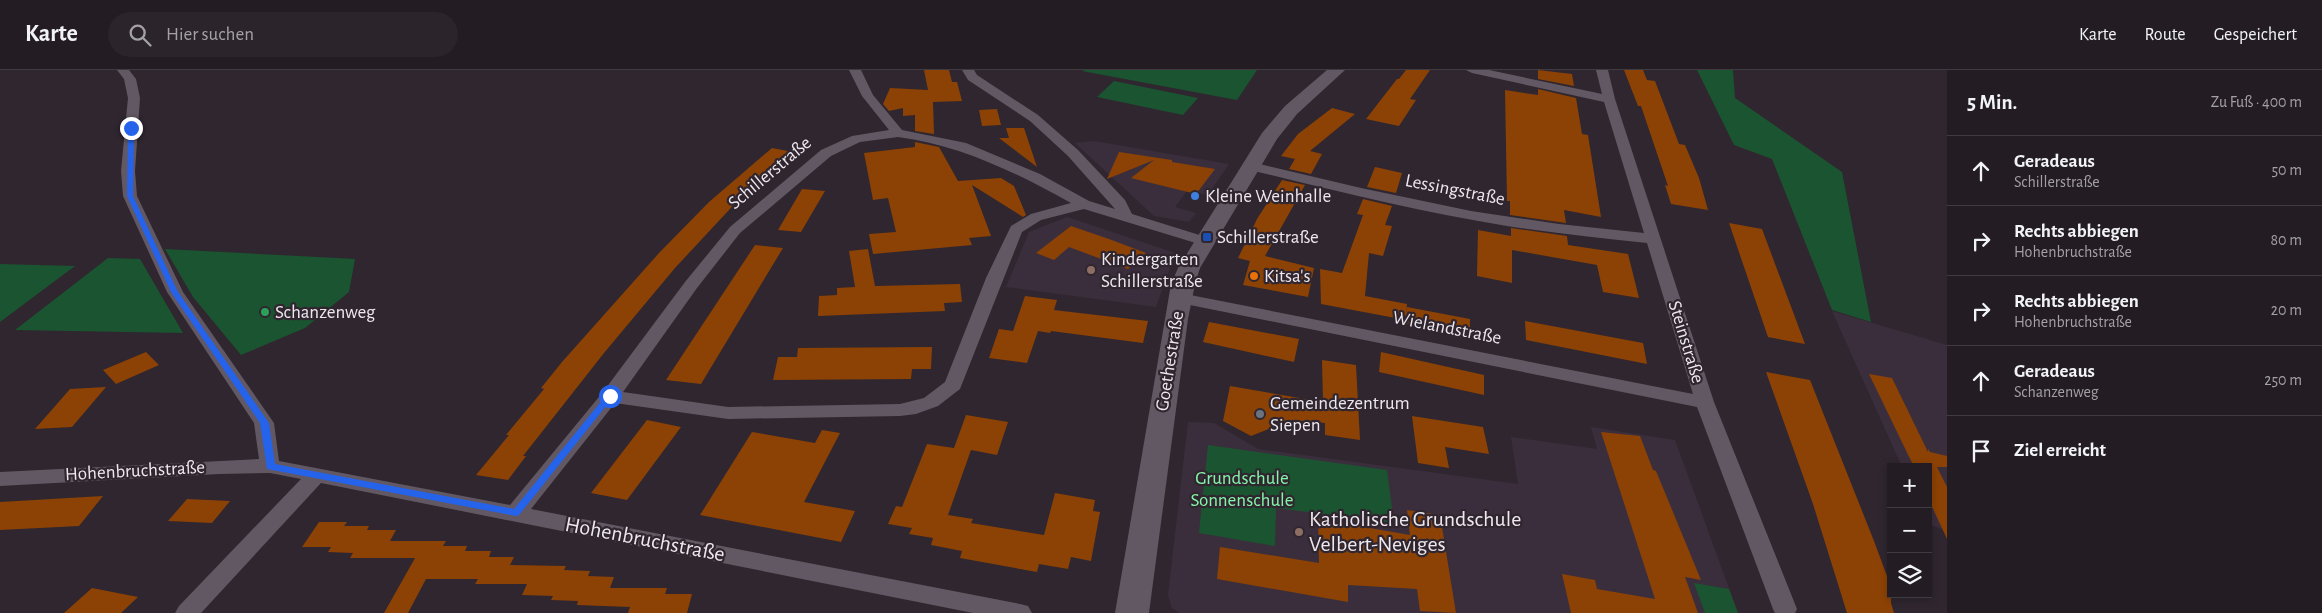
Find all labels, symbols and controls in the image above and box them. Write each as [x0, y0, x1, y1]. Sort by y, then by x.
search box [108, 12, 458, 57]
icon: search [126, 21, 154, 49]
text: Karte [25, 22, 78, 46]
text: Hier suchen [166, 25, 254, 44]
text: Karte [2079, 26, 2116, 44]
text: Route [2144, 26, 2186, 44]
text: Gespeichert [2214, 26, 2297, 44]
text: 5 Min. [1967, 92, 2017, 113]
text: Zu Fuß · 400 m [2211, 94, 2302, 110]
route end [120, 117, 143, 140]
street label: Schillerstraße [725, 133, 815, 213]
text: Geradeaus [2014, 152, 2095, 171]
icon: ahead [1967, 157, 1995, 185]
text: 50 m [2271, 162, 2302, 178]
street label: Lessingstraße [1404, 171, 1506, 209]
text: Schillerstraße [2014, 174, 2100, 190]
place label: Kleine Weinhalle [1205, 187, 1331, 206]
marker: Kleine Weinhalle [1189, 190, 1201, 202]
text: Rechts abbiegen [2014, 222, 2139, 241]
icon: right [1967, 227, 1995, 255]
place label: Schillerstraße [1217, 228, 1319, 247]
marker: Schillerstraße [1201, 231, 1213, 243]
text: 80 m [2271, 232, 2302, 248]
text: Hohenbruchstraße [2014, 244, 2132, 260]
place label: Kindergarten Schillerstraße [1101, 250, 1203, 291]
marker: Kindergarten Schillerstraße [1085, 264, 1097, 276]
place label: Kitsa's [1264, 267, 1311, 286]
marker: Kitsa's [1248, 270, 1260, 282]
text: Rechts abbiegen [2014, 292, 2139, 311]
icon: right [1967, 297, 1995, 325]
street label: Steinstraße [1664, 299, 1708, 385]
text: 20 m [2271, 302, 2302, 318]
place label: Schanzenweg [275, 303, 376, 322]
marker: Schanzenweg [259, 306, 271, 318]
street label: Wielandstraße [1391, 308, 1503, 348]
street label: Goethestraße [1153, 310, 1187, 412]
text: Hohenbruchstraße [2014, 314, 2132, 330]
text: Geradeaus [2014, 362, 2095, 381]
icon: ahead [1967, 367, 1995, 395]
text: 250 m [2264, 372, 2302, 388]
text: Schanzenweg [2014, 384, 2098, 400]
route start [599, 385, 622, 408]
place label: Gemeindezentrum Siepen [1270, 394, 1410, 435]
marker: Gemeindezentrum Siepen [1254, 408, 1266, 420]
icon: arrive [1967, 437, 1995, 465]
text: Ziel erreicht [2014, 441, 2106, 460]
street label: Hohenbruchstraße [65, 458, 205, 484]
map controls [1887, 463, 1932, 598]
button: + [1887, 463, 1932, 508]
park label: Grundschule Sonnenschule [1190, 469, 1294, 510]
place label: Katholische Grundschule Velbert-Neviges [1309, 508, 1521, 555]
button: − [1887, 508, 1932, 553]
street label: Hohenbruchstraße [563, 513, 727, 565]
marker: Katholische Grundschule Velbert-Neviges [1293, 526, 1305, 538]
button: layers [1887, 553, 1932, 598]

